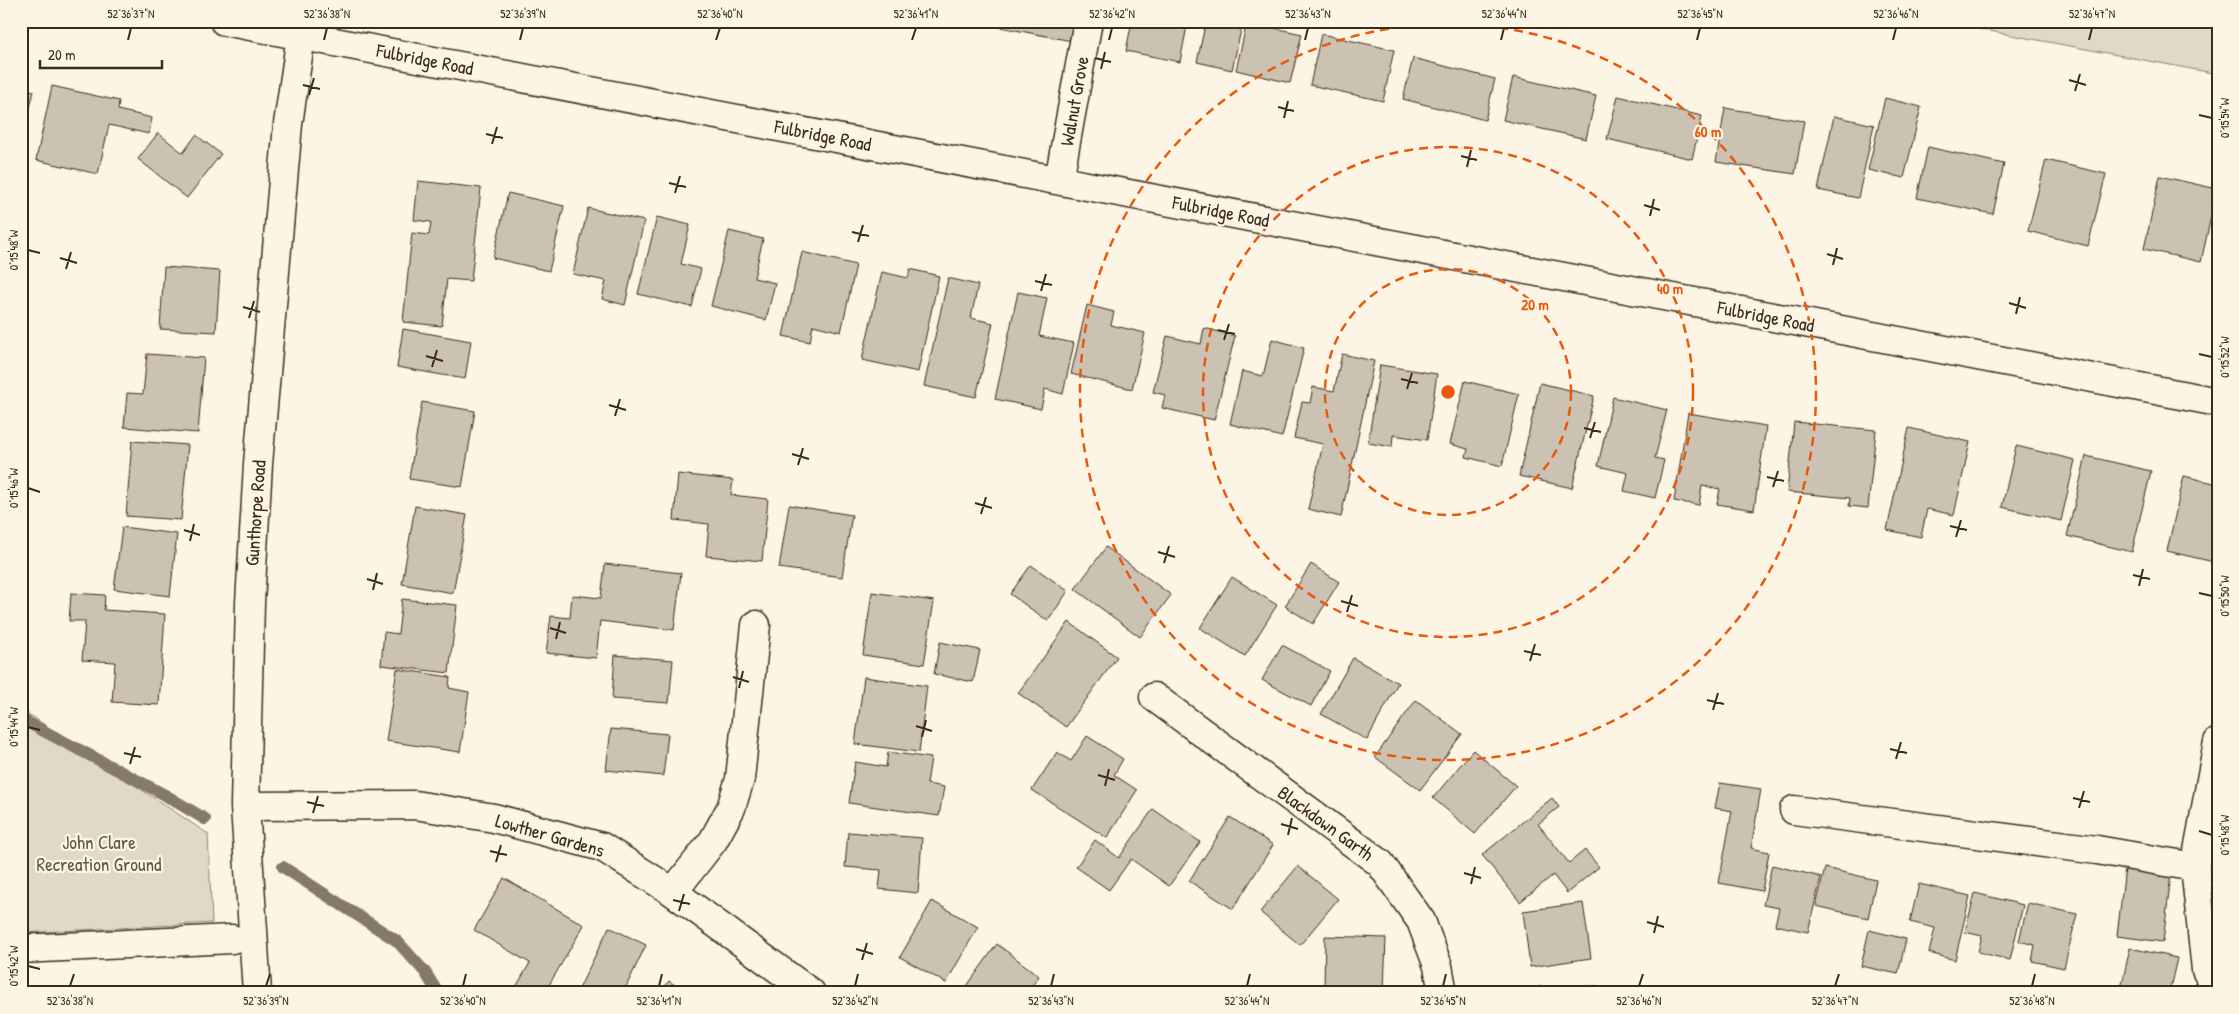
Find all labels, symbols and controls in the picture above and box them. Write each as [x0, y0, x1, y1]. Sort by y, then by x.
text: 52°36'37"N [108, 5, 154, 22]
text: 52°36'38"N [304, 5, 350, 22]
text: 52°36'39"N [500, 5, 546, 22]
text: 52°36'40"N [697, 5, 743, 22]
text: 52°36'41"N [894, 5, 938, 22]
text: 52°36'42"N [1089, 5, 1135, 22]
text: 52°36'43"N [1285, 5, 1331, 22]
text: 52°36'44"N [1482, 5, 1526, 22]
text: 52°36'45"N [1677, 5, 1723, 22]
text: 52°36'46"N [1874, 5, 1918, 22]
text: 52°36'47"N [2069, 5, 2115, 22]
street label: Fulbridge Road [373, 37, 476, 81]
scale bar [40, 38, 162, 70]
text: 20 m [48, 44, 75, 65]
street label: Walnut Grove [1053, 54, 1095, 148]
text: 0°15'54"W [2216, 97, 2233, 138]
street label: Fulbridge Road [771, 113, 874, 157]
text: 60 m [1695, 121, 1721, 142]
street label: Fulbridge Road [1169, 189, 1272, 233]
text: 0°15'48"W [5, 229, 22, 270]
text: 40 m [1657, 278, 1683, 299]
text: 20 m [1521, 294, 1549, 315]
street label: Fulbridge Road [1714, 294, 1817, 338]
text: 0°15'52"W [2216, 336, 2233, 378]
centre of rings [1439, 383, 1457, 401]
street label: Gunthorpe Road [238, 459, 272, 567]
text: 0°15'46"W [5, 467, 22, 508]
text: 0°15'50"W [2216, 575, 2233, 617]
text: 0°15'44"W [5, 707, 22, 747]
street label: Blackdown Garth [1273, 779, 1379, 867]
street label: Lowther Gardens [493, 807, 607, 863]
text: 0°15'48"W [2216, 814, 2233, 855]
park label: John Clare Recreation Ground [37, 829, 162, 877]
text: 0°15'42"W [5, 945, 22, 986]
text: 52°36'38"N [47, 992, 93, 1009]
text: 52°36'39"N [243, 992, 289, 1009]
text: 52°36'40"N [440, 992, 486, 1009]
text: 52°36'41"N [637, 992, 681, 1009]
text: 52°36'42"N [832, 992, 878, 1009]
text: 52°36'43"N [1028, 992, 1074, 1009]
text: 52°36'44"N [1225, 992, 1269, 1009]
text: 52°36'45"N [1420, 992, 1466, 1009]
text: 52°36'46"N [1617, 992, 1661, 1009]
text: 52°36'47"N [1812, 992, 1858, 1009]
text: 52°36'48"N [2009, 992, 2055, 1009]

